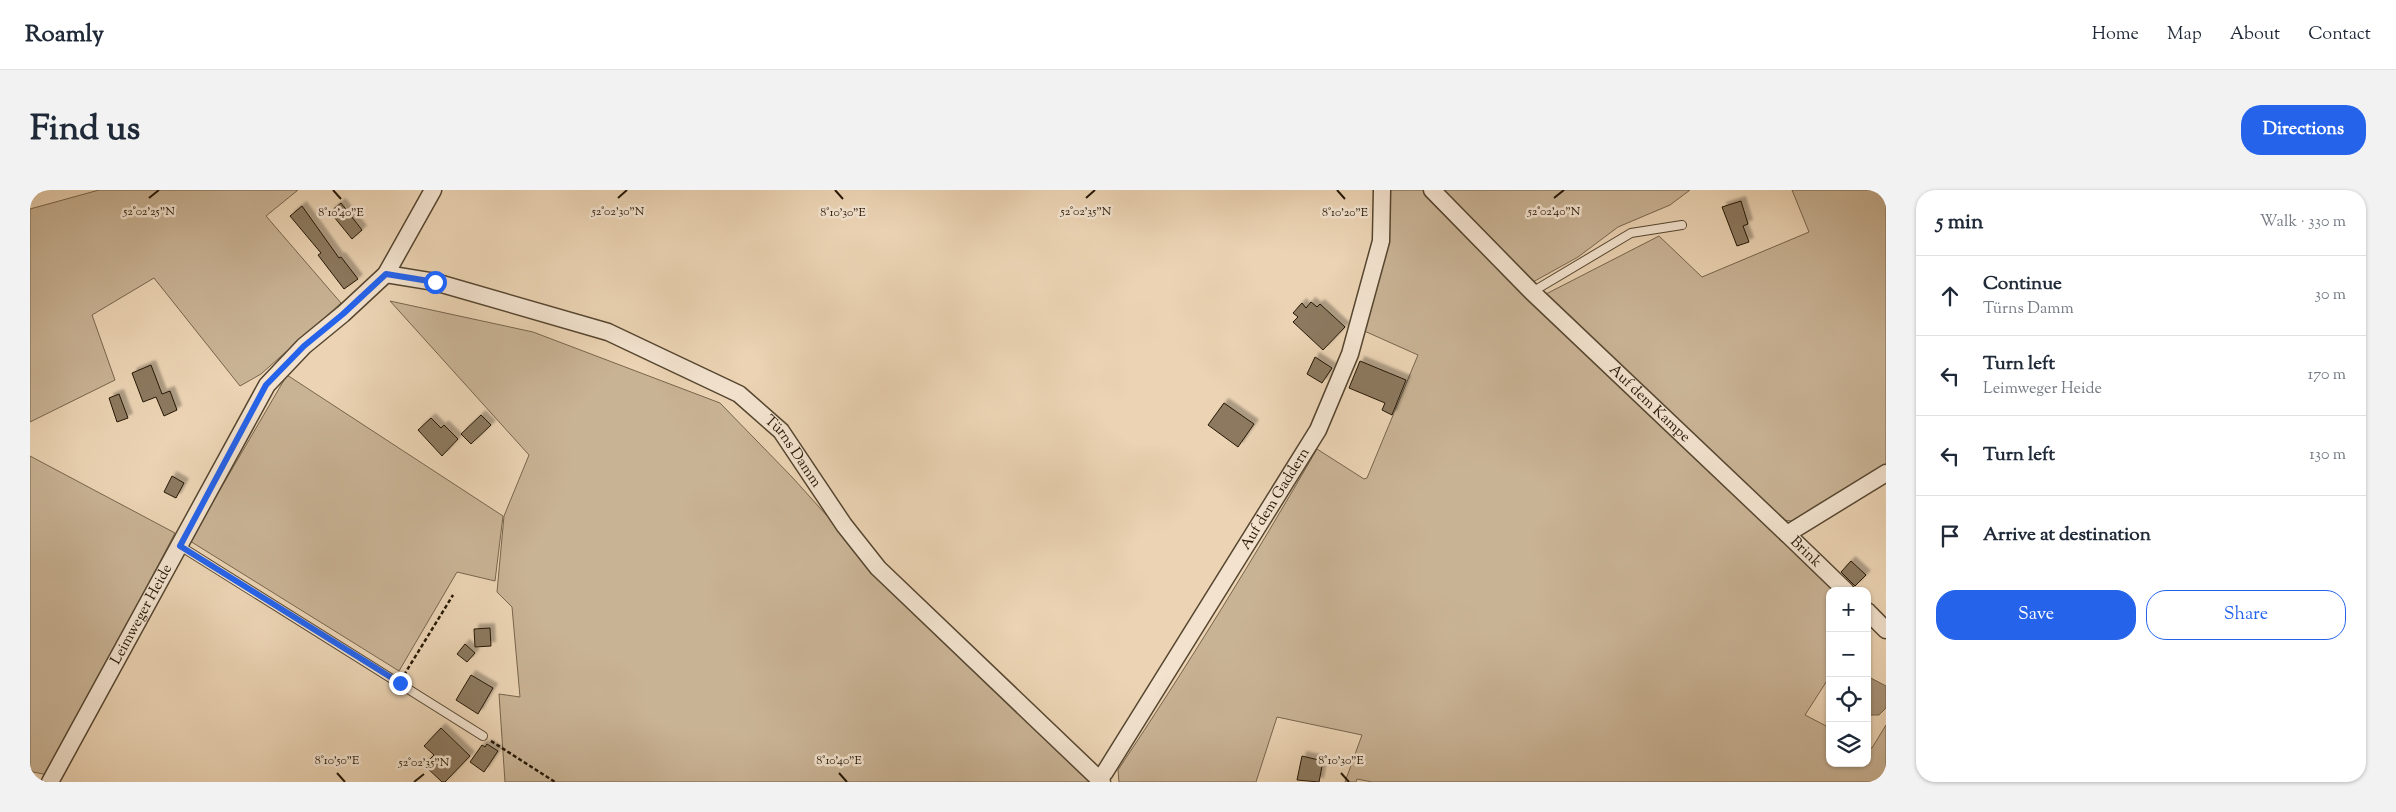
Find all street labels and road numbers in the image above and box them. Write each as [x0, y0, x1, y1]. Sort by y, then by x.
street label: Auf dem Kampe [1604, 360, 1695, 447]
street label: Türns Damm [760, 410, 827, 492]
street label: Auf dem Gaddern [1235, 444, 1315, 554]
street label: Brink [1785, 532, 1826, 572]
street label: Leimweger Heide [106, 560, 178, 668]

